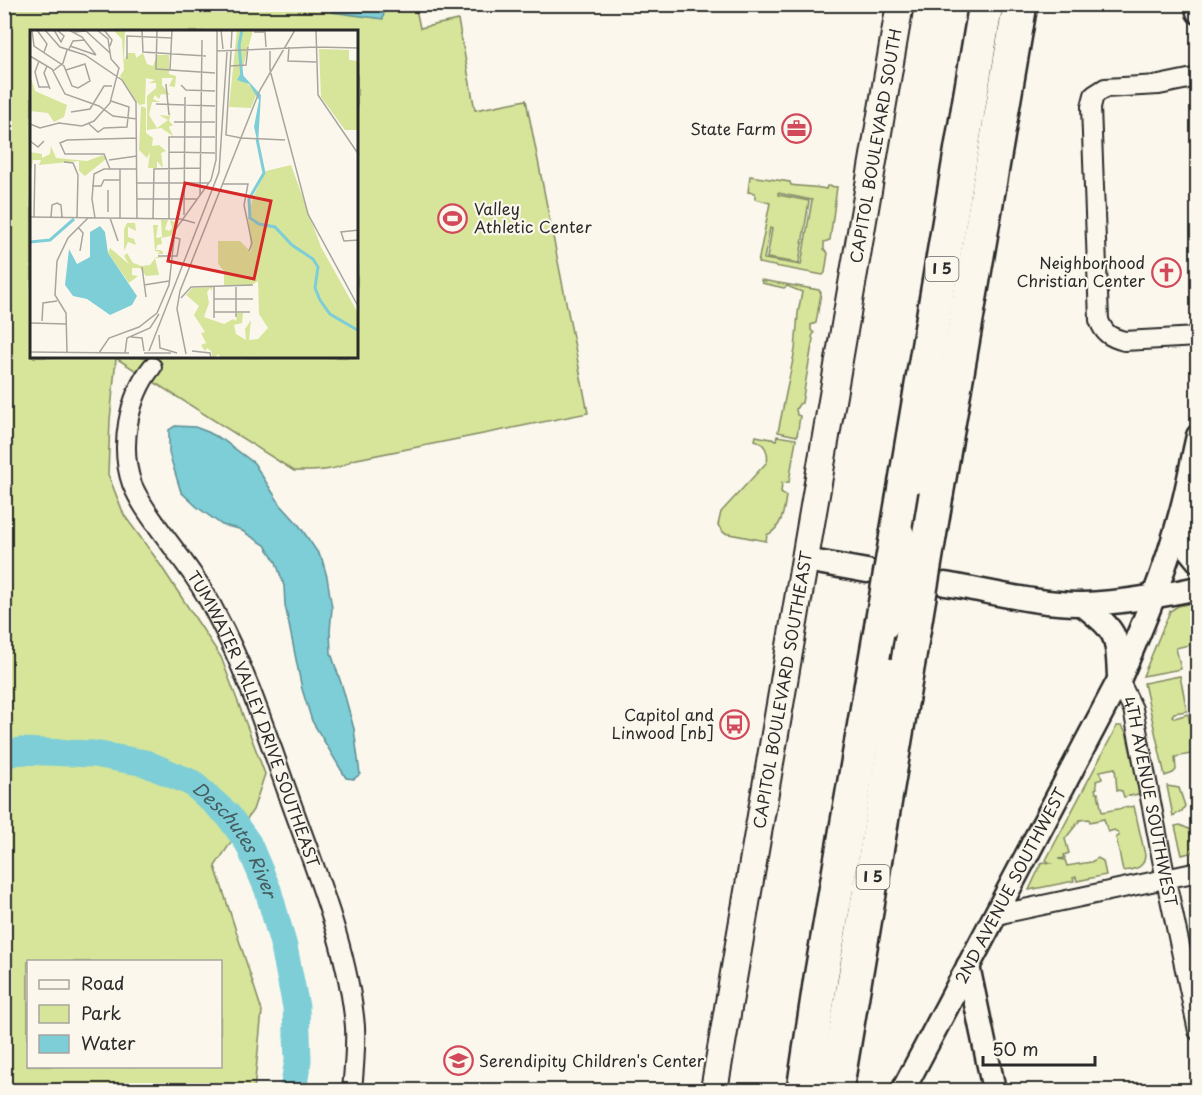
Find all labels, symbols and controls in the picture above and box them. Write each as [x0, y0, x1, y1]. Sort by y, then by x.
street label: CAPITOL BOULEVARD SOUTH [843, 26, 907, 265]
inset map [30, 30, 358, 358]
office icon: State Farm [781, 113, 813, 145]
place label: State Farm [690, 116, 776, 140]
place label: Valley Athletic Center [474, 196, 592, 238]
sports icon: Valley Athletic Center [437, 202, 469, 234]
place label: Neighborhood Christian Center [1017, 250, 1146, 292]
church icon: Neighborhood Christian Center [1150, 256, 1182, 288]
road number: I 5 [926, 257, 958, 281]
street label: CAPITOL BOULEVARD SOUTHEAST [746, 549, 817, 830]
street label: TUMWATER VALLEY DRIVE SOUTHEAST [182, 565, 327, 871]
street label: 4TH AVENUE SOUTHWEST [1117, 691, 1184, 908]
place label: Capitol and Linwood [nb] [612, 702, 714, 744]
bus stop icon: Capitol and Linwood [nb] [719, 708, 751, 740]
water label: Deschutes River [187, 775, 285, 903]
street label: 2ND AVENUE SOUTHWEST [948, 783, 1071, 987]
road number: I 5 [856, 865, 890, 889]
legend [27, 960, 222, 1068]
text: Road [81, 969, 125, 996]
text: Park [81, 999, 121, 1026]
text: Water [81, 1029, 136, 1056]
scale bar [983, 1029, 1096, 1067]
text: 50 m [992, 1035, 1039, 1062]
school or university icon: Serendipity Children's Center [442, 1045, 474, 1077]
place label: Serendipity Children's Center [479, 1048, 705, 1072]

